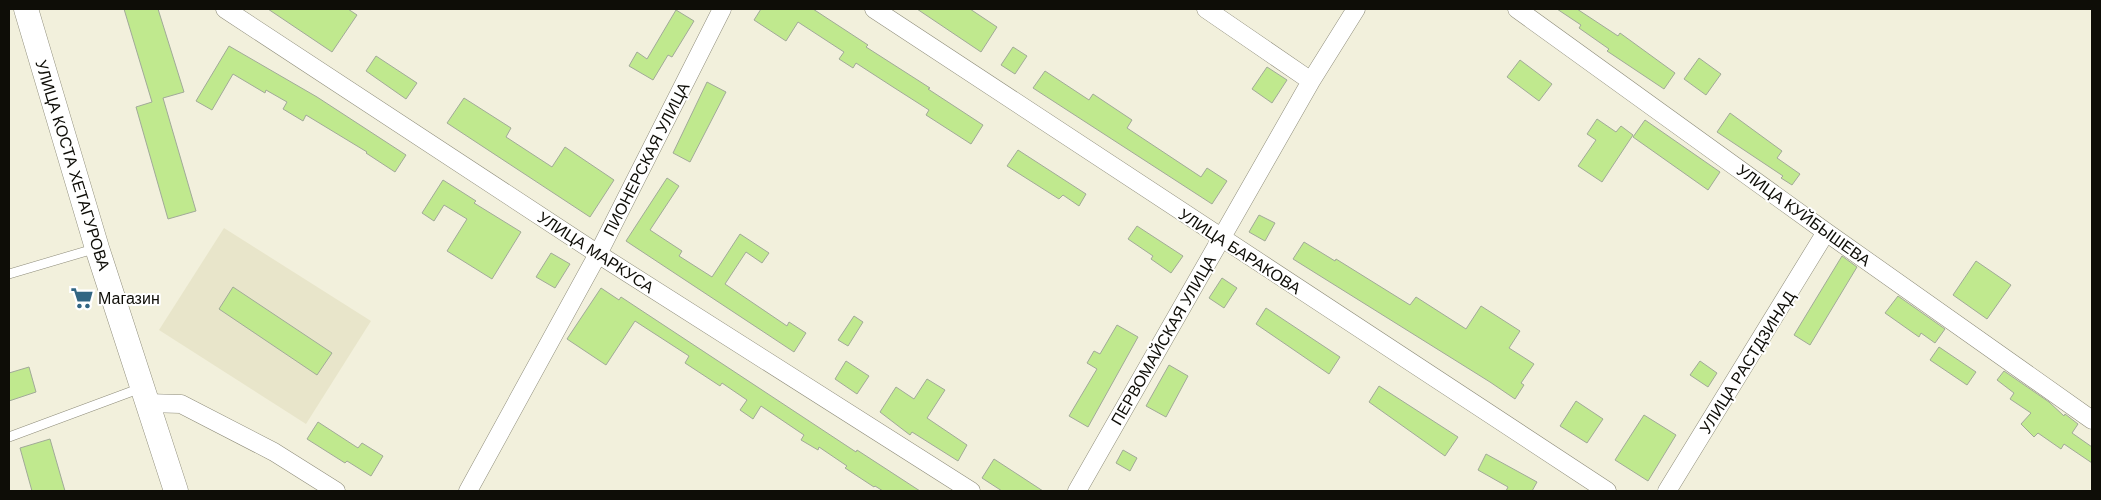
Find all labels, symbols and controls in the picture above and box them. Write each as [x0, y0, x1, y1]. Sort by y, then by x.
street label: УЛИЦА КОСТА ХЕТАГУРОВА [32, 58, 113, 273]
street label: ПИОНЕРСКАЯ УЛИЦА [600, 79, 693, 239]
street label: УЛИЦА КУЙБЫШЕВА [1734, 161, 1875, 270]
street label: УЛИЦА БАРАКОВА [1176, 206, 1304, 297]
street label: УЛИЦА МАРКУСА [535, 209, 657, 296]
street label: ПЕРВОМАЙСКАЯ УЛИЦА [1107, 252, 1219, 428]
supermarket icon: Магазин [69, 285, 95, 311]
street label: УЛИЦА РАСТДЗИНАД [1697, 288, 1798, 436]
place label: Магазин [98, 290, 160, 307]

